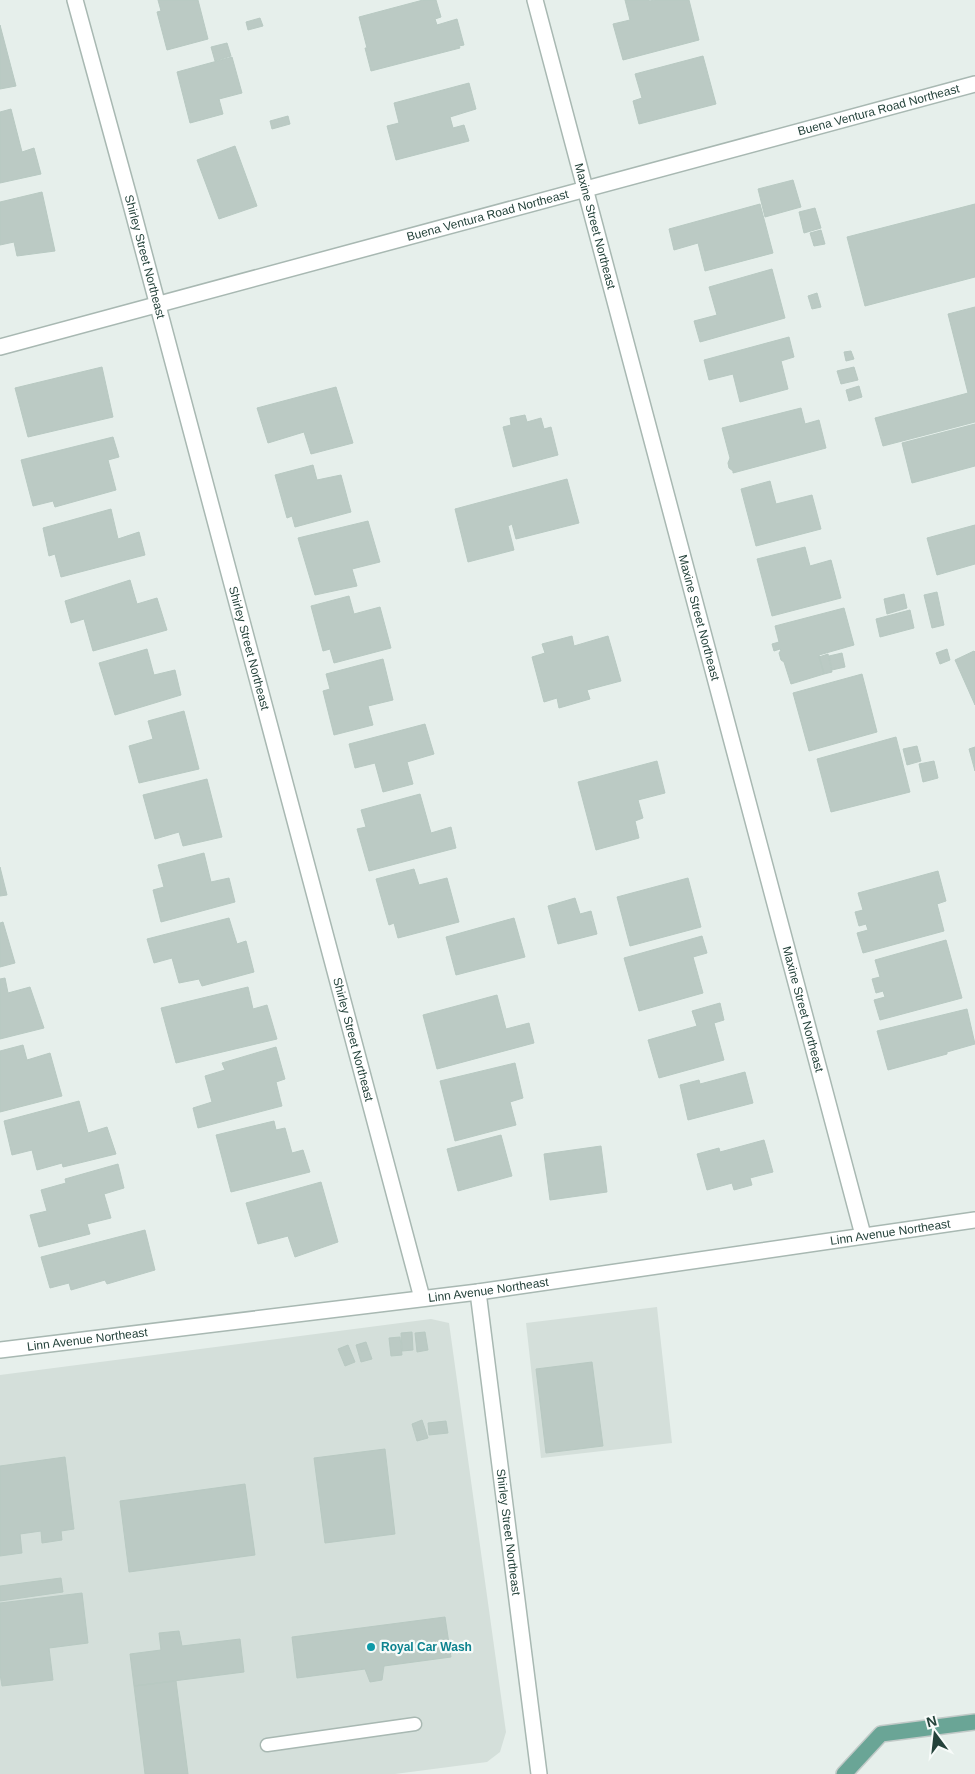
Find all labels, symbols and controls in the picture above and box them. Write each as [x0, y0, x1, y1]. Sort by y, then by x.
street label: Buena Ventura Road Northeast [796, 81, 962, 139]
street label: Maxine Street Northeast [572, 162, 619, 291]
street label: Buena Ventura Road Northeast [405, 187, 571, 244]
street label: Shirley Street Northeast [122, 193, 168, 321]
street label: Maxine Street Northeast [676, 553, 723, 683]
street label: Shirley Street Northeast [226, 585, 272, 712]
street label: Maxine Street Northeast [780, 945, 827, 1074]
street label: Shirley Street Northeast [330, 976, 377, 1104]
street label: Linn Avenue Northeast [829, 1217, 952, 1248]
street label: Linn Avenue Northeast [427, 1275, 550, 1305]
street label: Linn Avenue Northeast [26, 1325, 149, 1354]
street label: Shirley Street Northeast [493, 1468, 523, 1597]
place label: Royal Car Wash [381, 1640, 472, 1654]
marker: Royal Car Wash [365, 1641, 377, 1653]
north arrow [910, 1709, 960, 1759]
text: N [925, 1712, 939, 1730]

